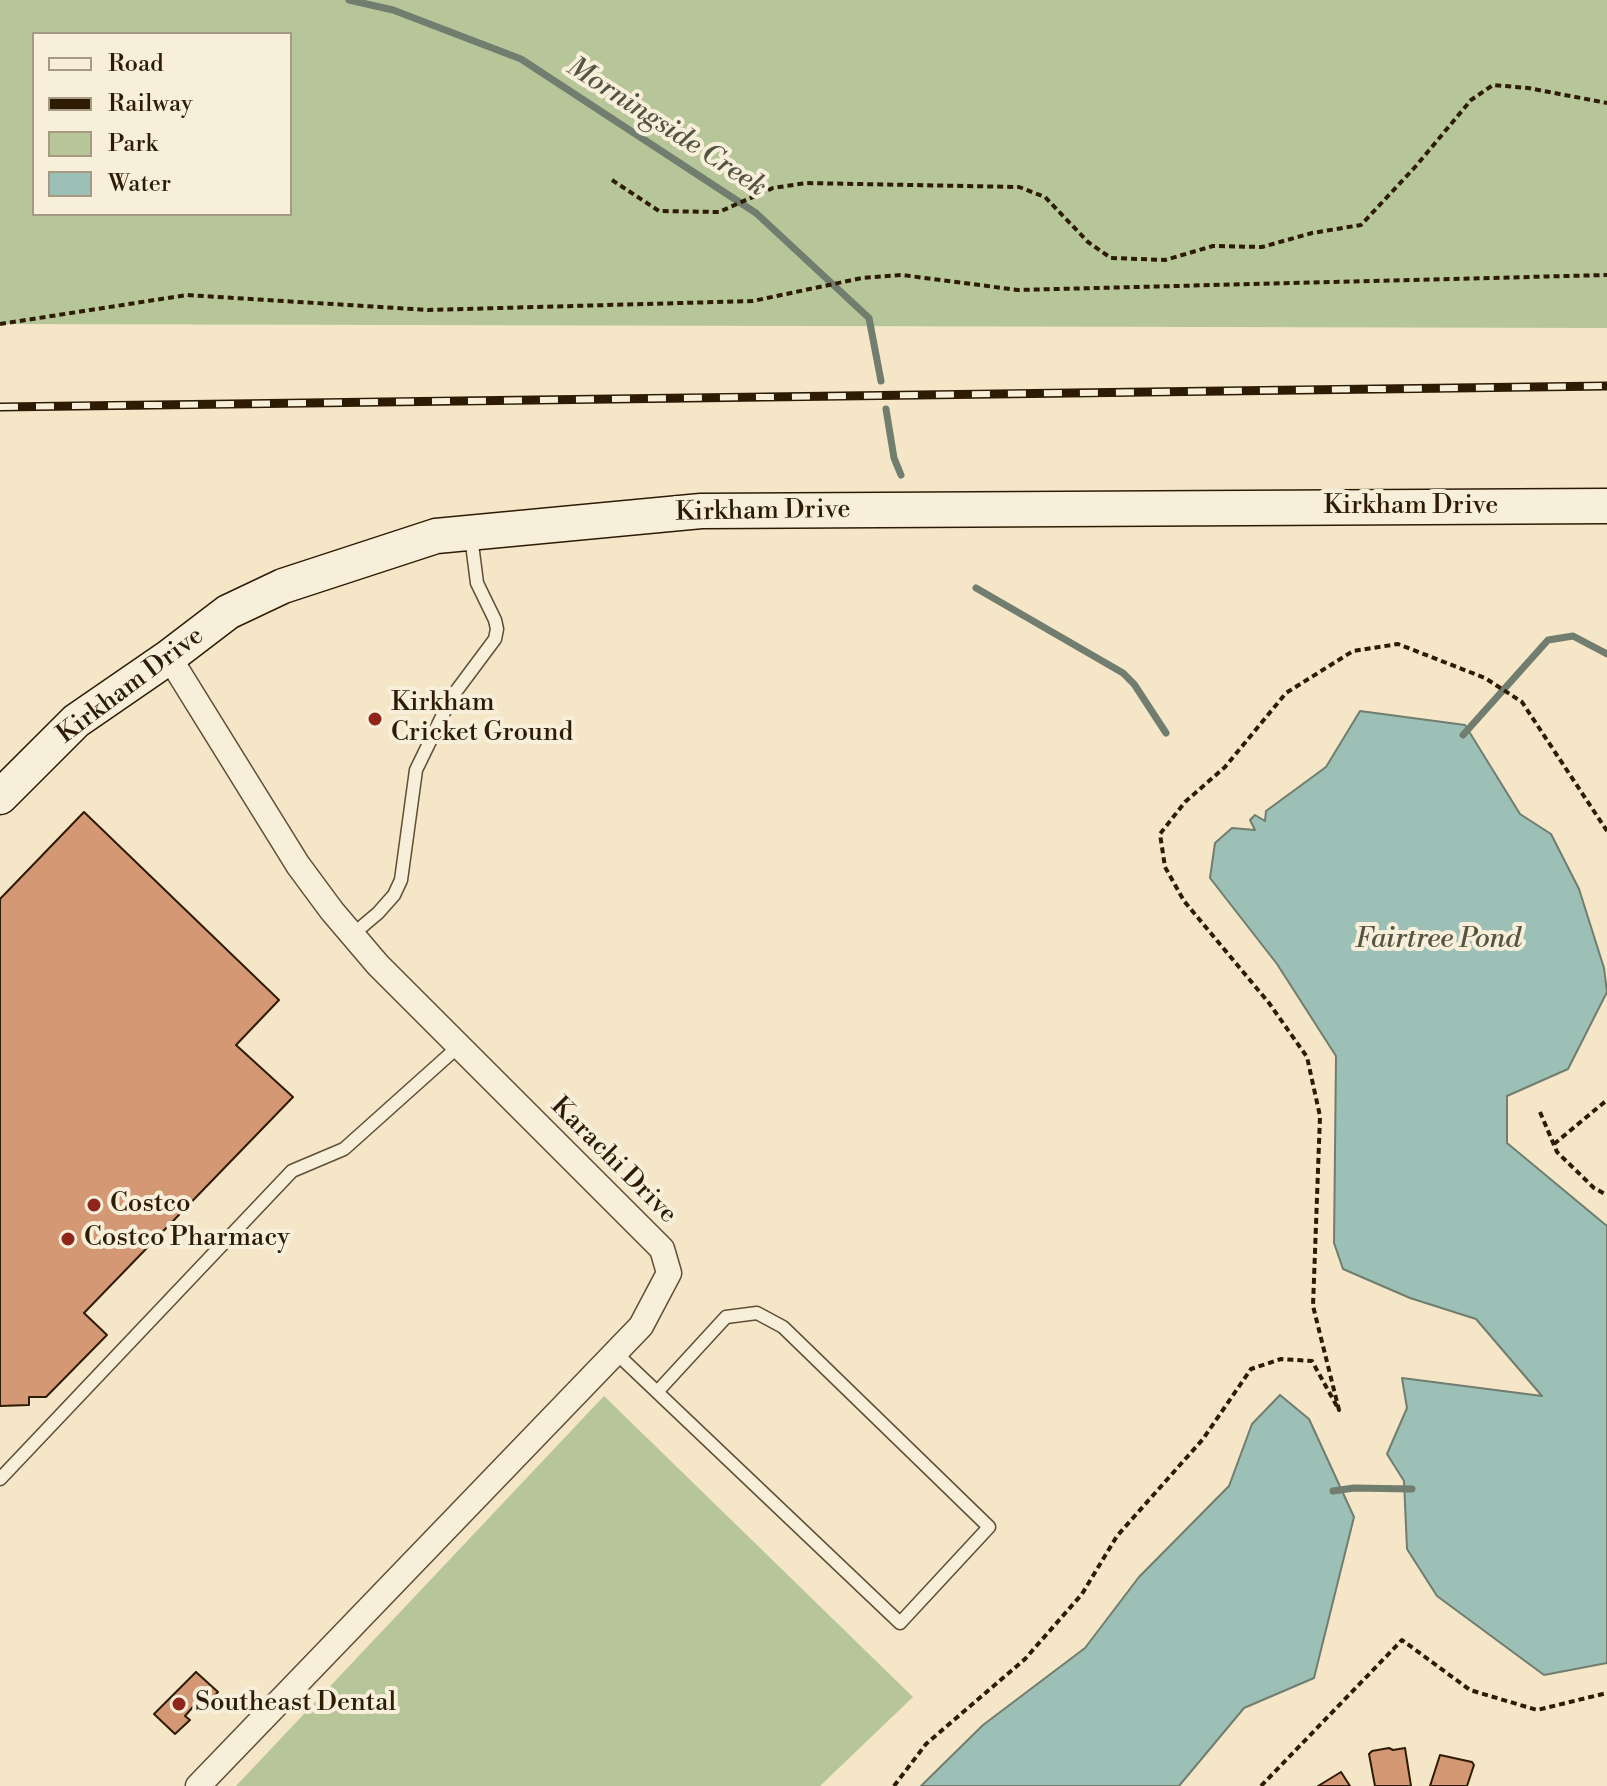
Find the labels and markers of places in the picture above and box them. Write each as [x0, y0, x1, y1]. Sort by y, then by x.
place label: Kirkham Cricket Ground [391, 688, 573, 750]
marker: Kirkham Cricket Ground [366, 710, 384, 728]
place label: Costco [110, 1189, 191, 1221]
marker: Costco [85, 1196, 103, 1214]
place label: Costco Pharmacy [84, 1223, 290, 1255]
marker: Costco Pharmacy [59, 1230, 77, 1248]
place label: Southeast Dental [195, 1688, 396, 1720]
marker: Southeast Dental [170, 1695, 188, 1713]

